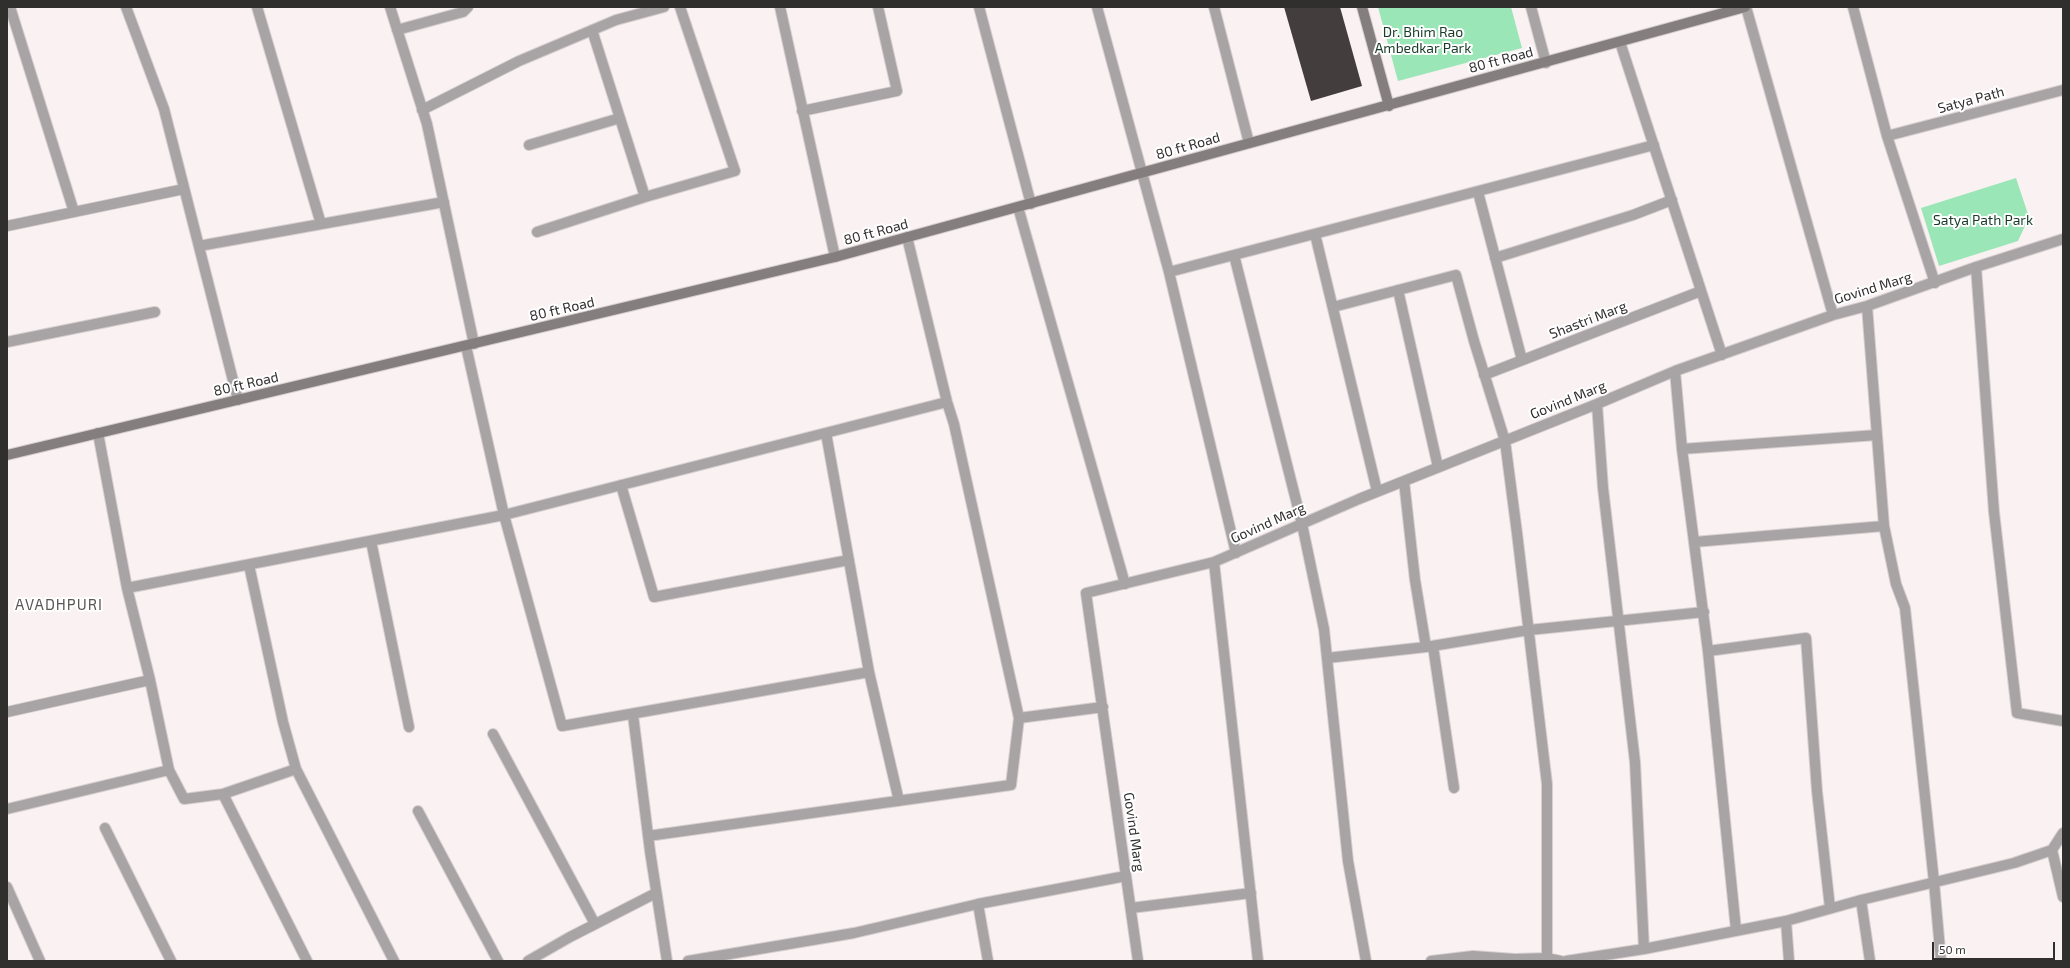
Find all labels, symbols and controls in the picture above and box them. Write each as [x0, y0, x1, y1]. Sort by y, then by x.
park label: Dr. Bhim Rao Ambedkar Park [1375, 24, 1471, 56]
street label: 80 ft Road [1467, 43, 1535, 77]
street label: Satya Path [1936, 83, 2006, 117]
street label: 80 ft Road [1154, 129, 1222, 163]
park label: Satya Path Park [1933, 212, 2033, 228]
street label: 80 ft Road [842, 215, 910, 249]
street label: Govind Marg [1832, 268, 1914, 308]
street label: 80 ft Road [528, 293, 596, 325]
street label: Shastri Marg [1547, 298, 1629, 342]
street label: 80 ft Road [212, 368, 280, 400]
street label: Govind Marg [1528, 377, 1608, 423]
street label: Govind Marg [1228, 499, 1308, 547]
district label: AVADHPURI [15, 596, 103, 614]
street label: Govind Marg [1120, 791, 1148, 873]
scale bar [1934, 934, 2057, 960]
text: 50 m [1939, 942, 1966, 956]

